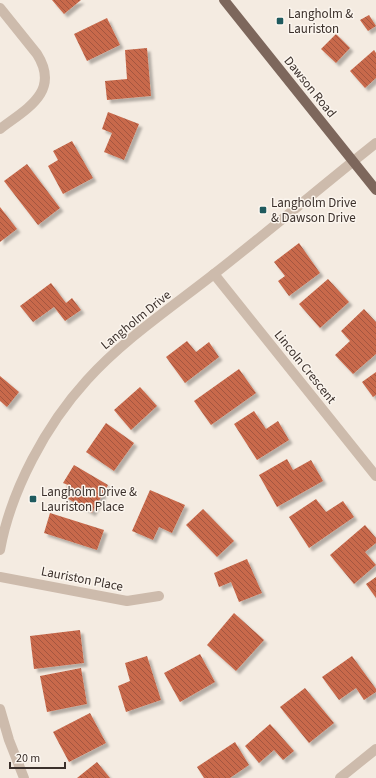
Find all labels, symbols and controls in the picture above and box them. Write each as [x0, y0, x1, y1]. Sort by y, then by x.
place label: Langholm & Lauriston [288, 5, 353, 38]
marker: Langholm & Lauriston [275, 16, 285, 26]
street label: Dawson Road [280, 53, 340, 121]
place label: Langholm Drive & Dawson Drive [271, 194, 357, 227]
marker: Langholm Drive & Dawson Drive [258, 205, 268, 215]
street label: Langholm Drive [97, 286, 175, 354]
street label: Lincoln Crescent [270, 326, 341, 408]
place label: Langholm Drive & Lauriston Place [41, 483, 137, 516]
marker: Langholm Drive & Lauriston Place [28, 494, 38, 504]
street label: Lauriston Place [39, 562, 125, 596]
scale bar [10, 744, 65, 770]
text: 20 m [16, 750, 40, 767]

